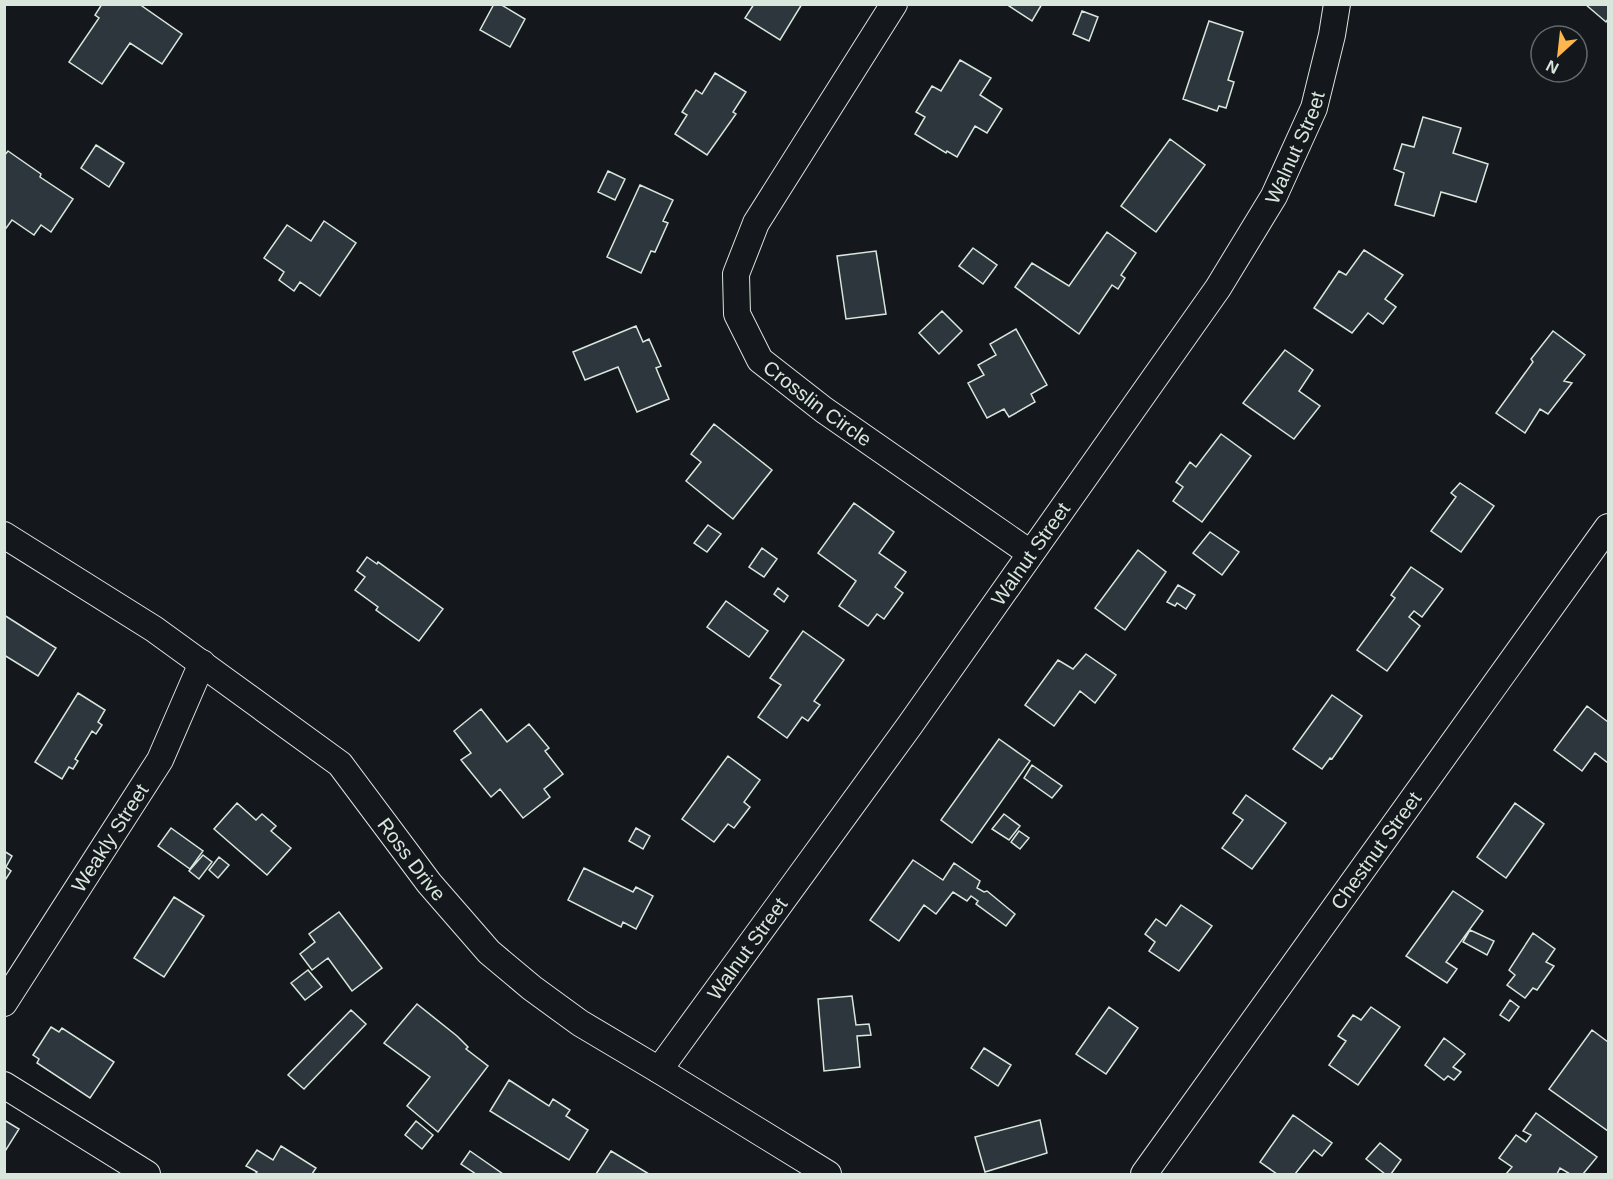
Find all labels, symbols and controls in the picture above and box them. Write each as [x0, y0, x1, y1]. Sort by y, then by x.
north arrow [1529, 24, 1589, 84]
text: N [1543, 57, 1561, 77]
street label: Walnut Street [1261, 89, 1329, 207]
street label: Crosslin Circle [759, 356, 876, 451]
street label: Walnut Street [987, 498, 1075, 609]
street label: Weakly Street [67, 780, 153, 896]
street label: Chestnut Street [1326, 787, 1426, 913]
street label: Ross Drive [373, 814, 450, 905]
street label: Walnut Street [703, 893, 792, 1004]

